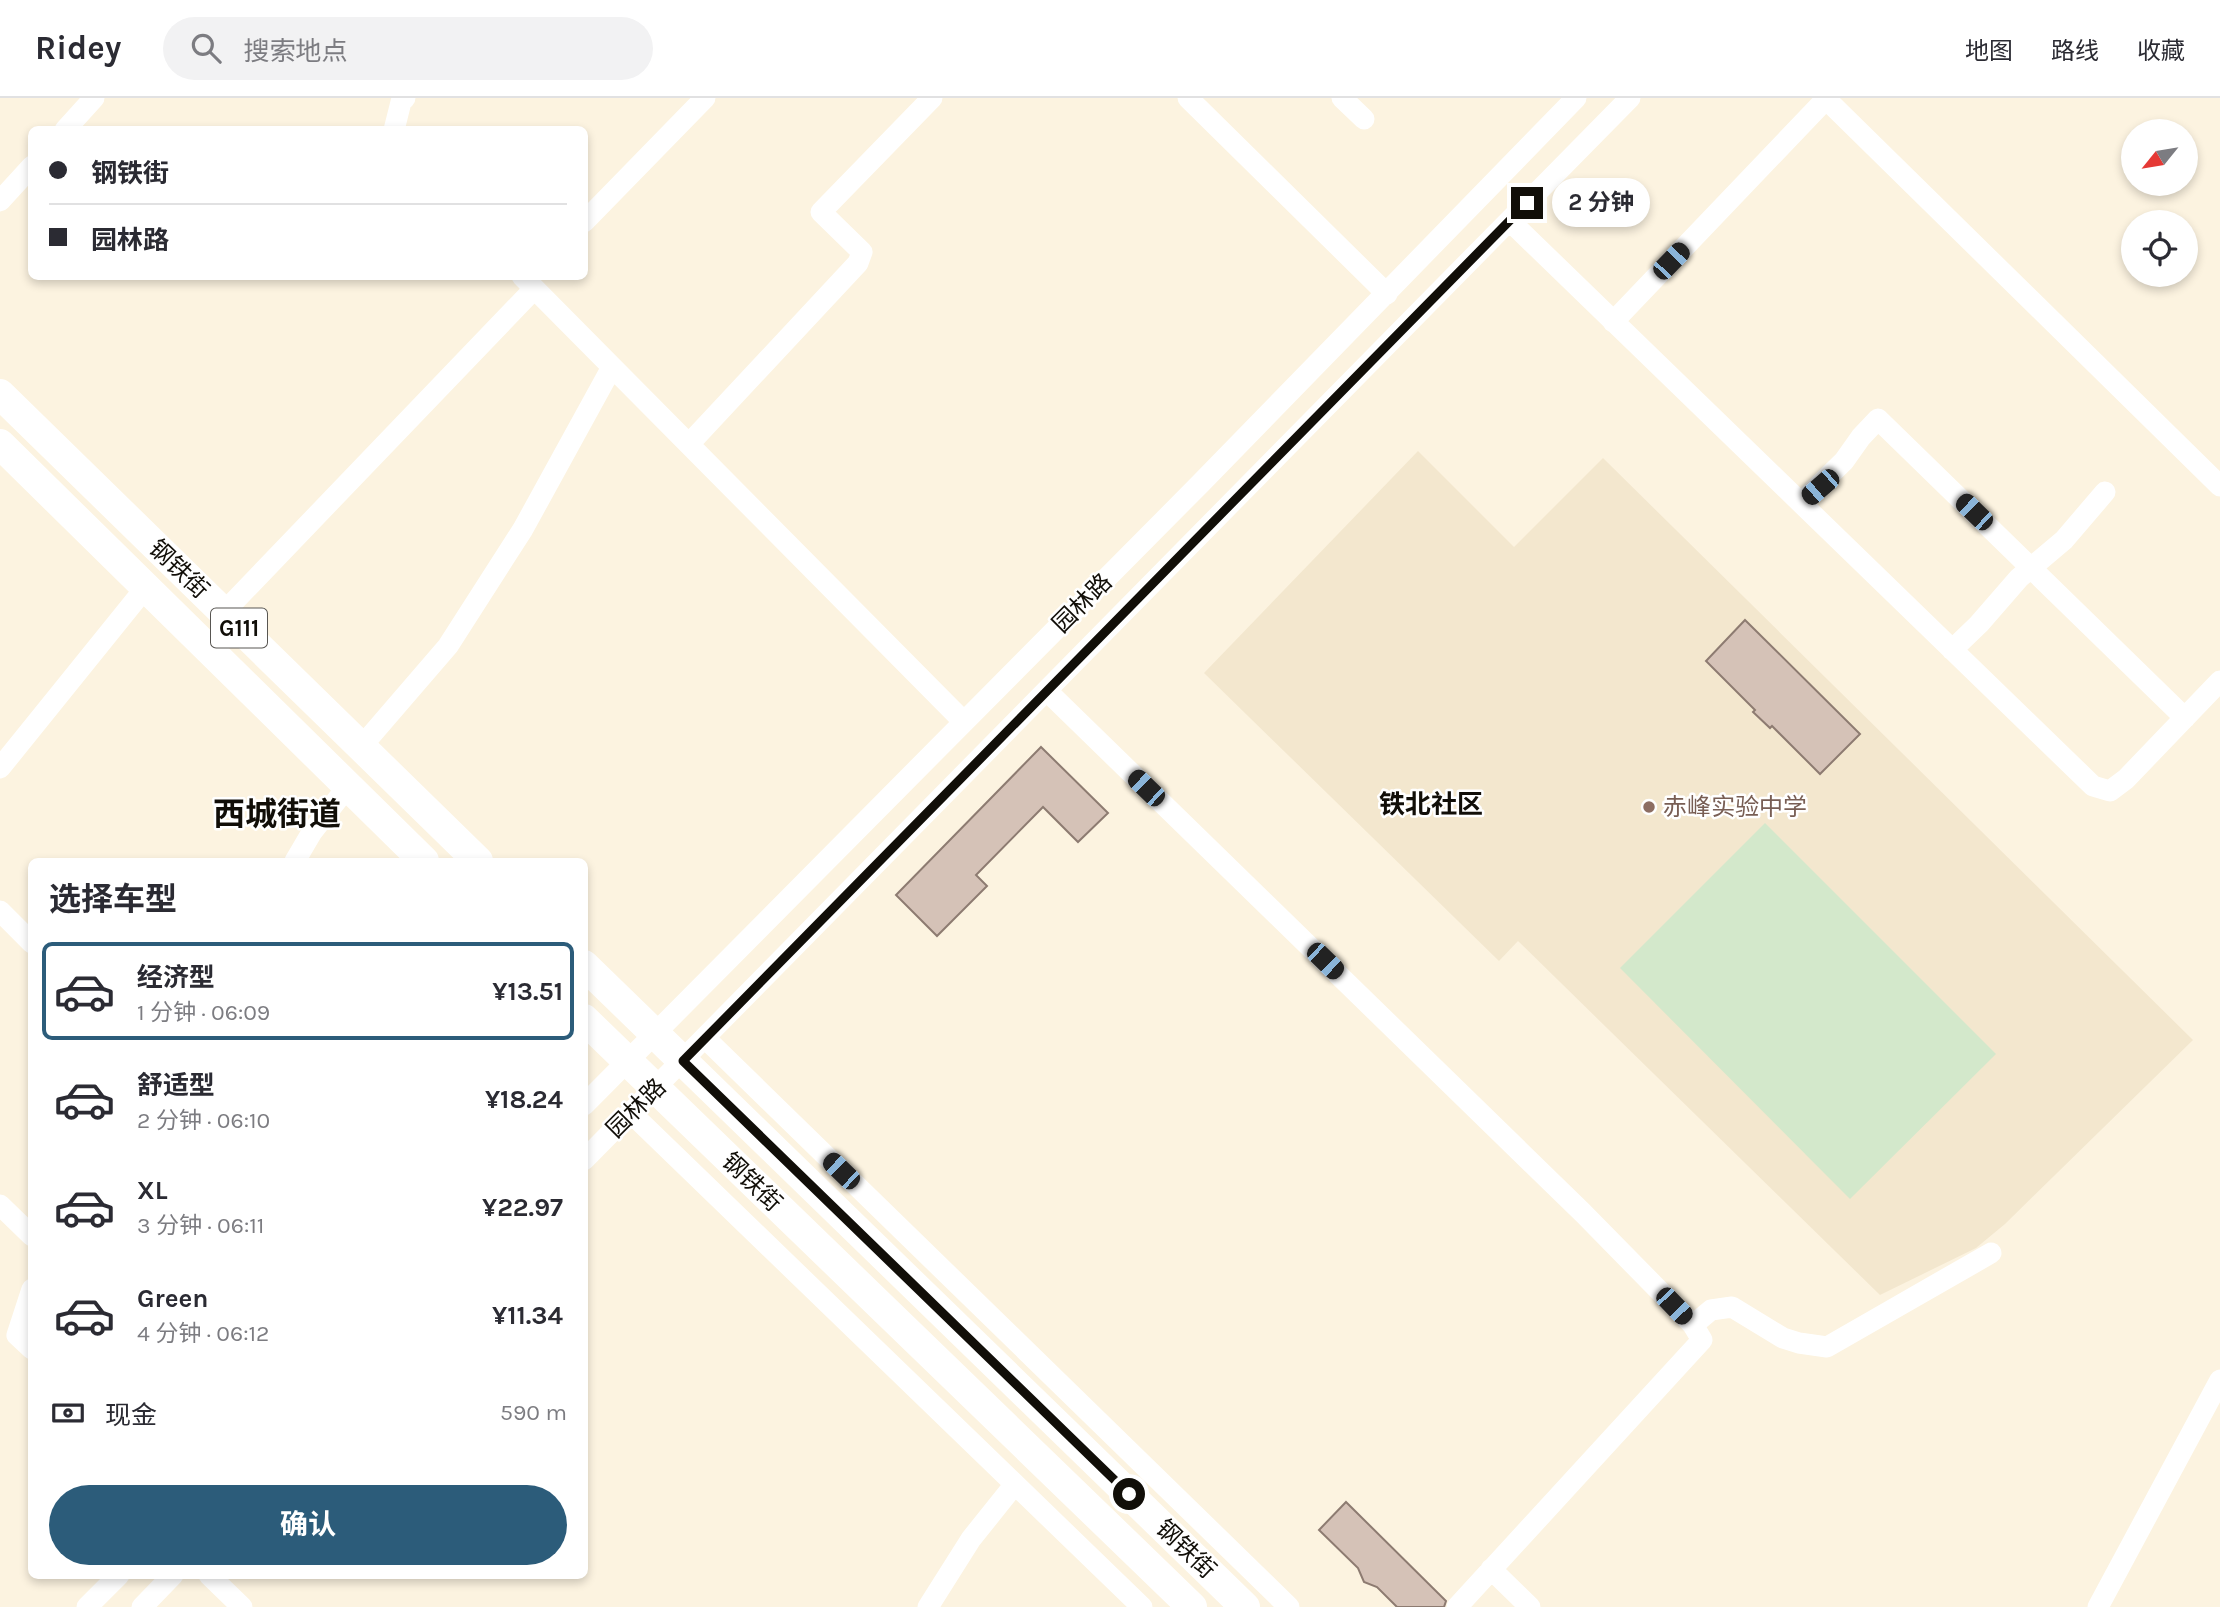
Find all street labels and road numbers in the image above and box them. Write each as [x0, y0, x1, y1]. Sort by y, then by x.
street label: 钢铁街 [143, 534, 215, 604]
street label: 园林路 [1047, 568, 1117, 638]
road number: G111 [211, 608, 267, 648]
street label: 园林路 [601, 1073, 671, 1143]
street label: 钢铁街 [716, 1147, 788, 1217]
street label: 钢铁街 [1150, 1514, 1222, 1584]

